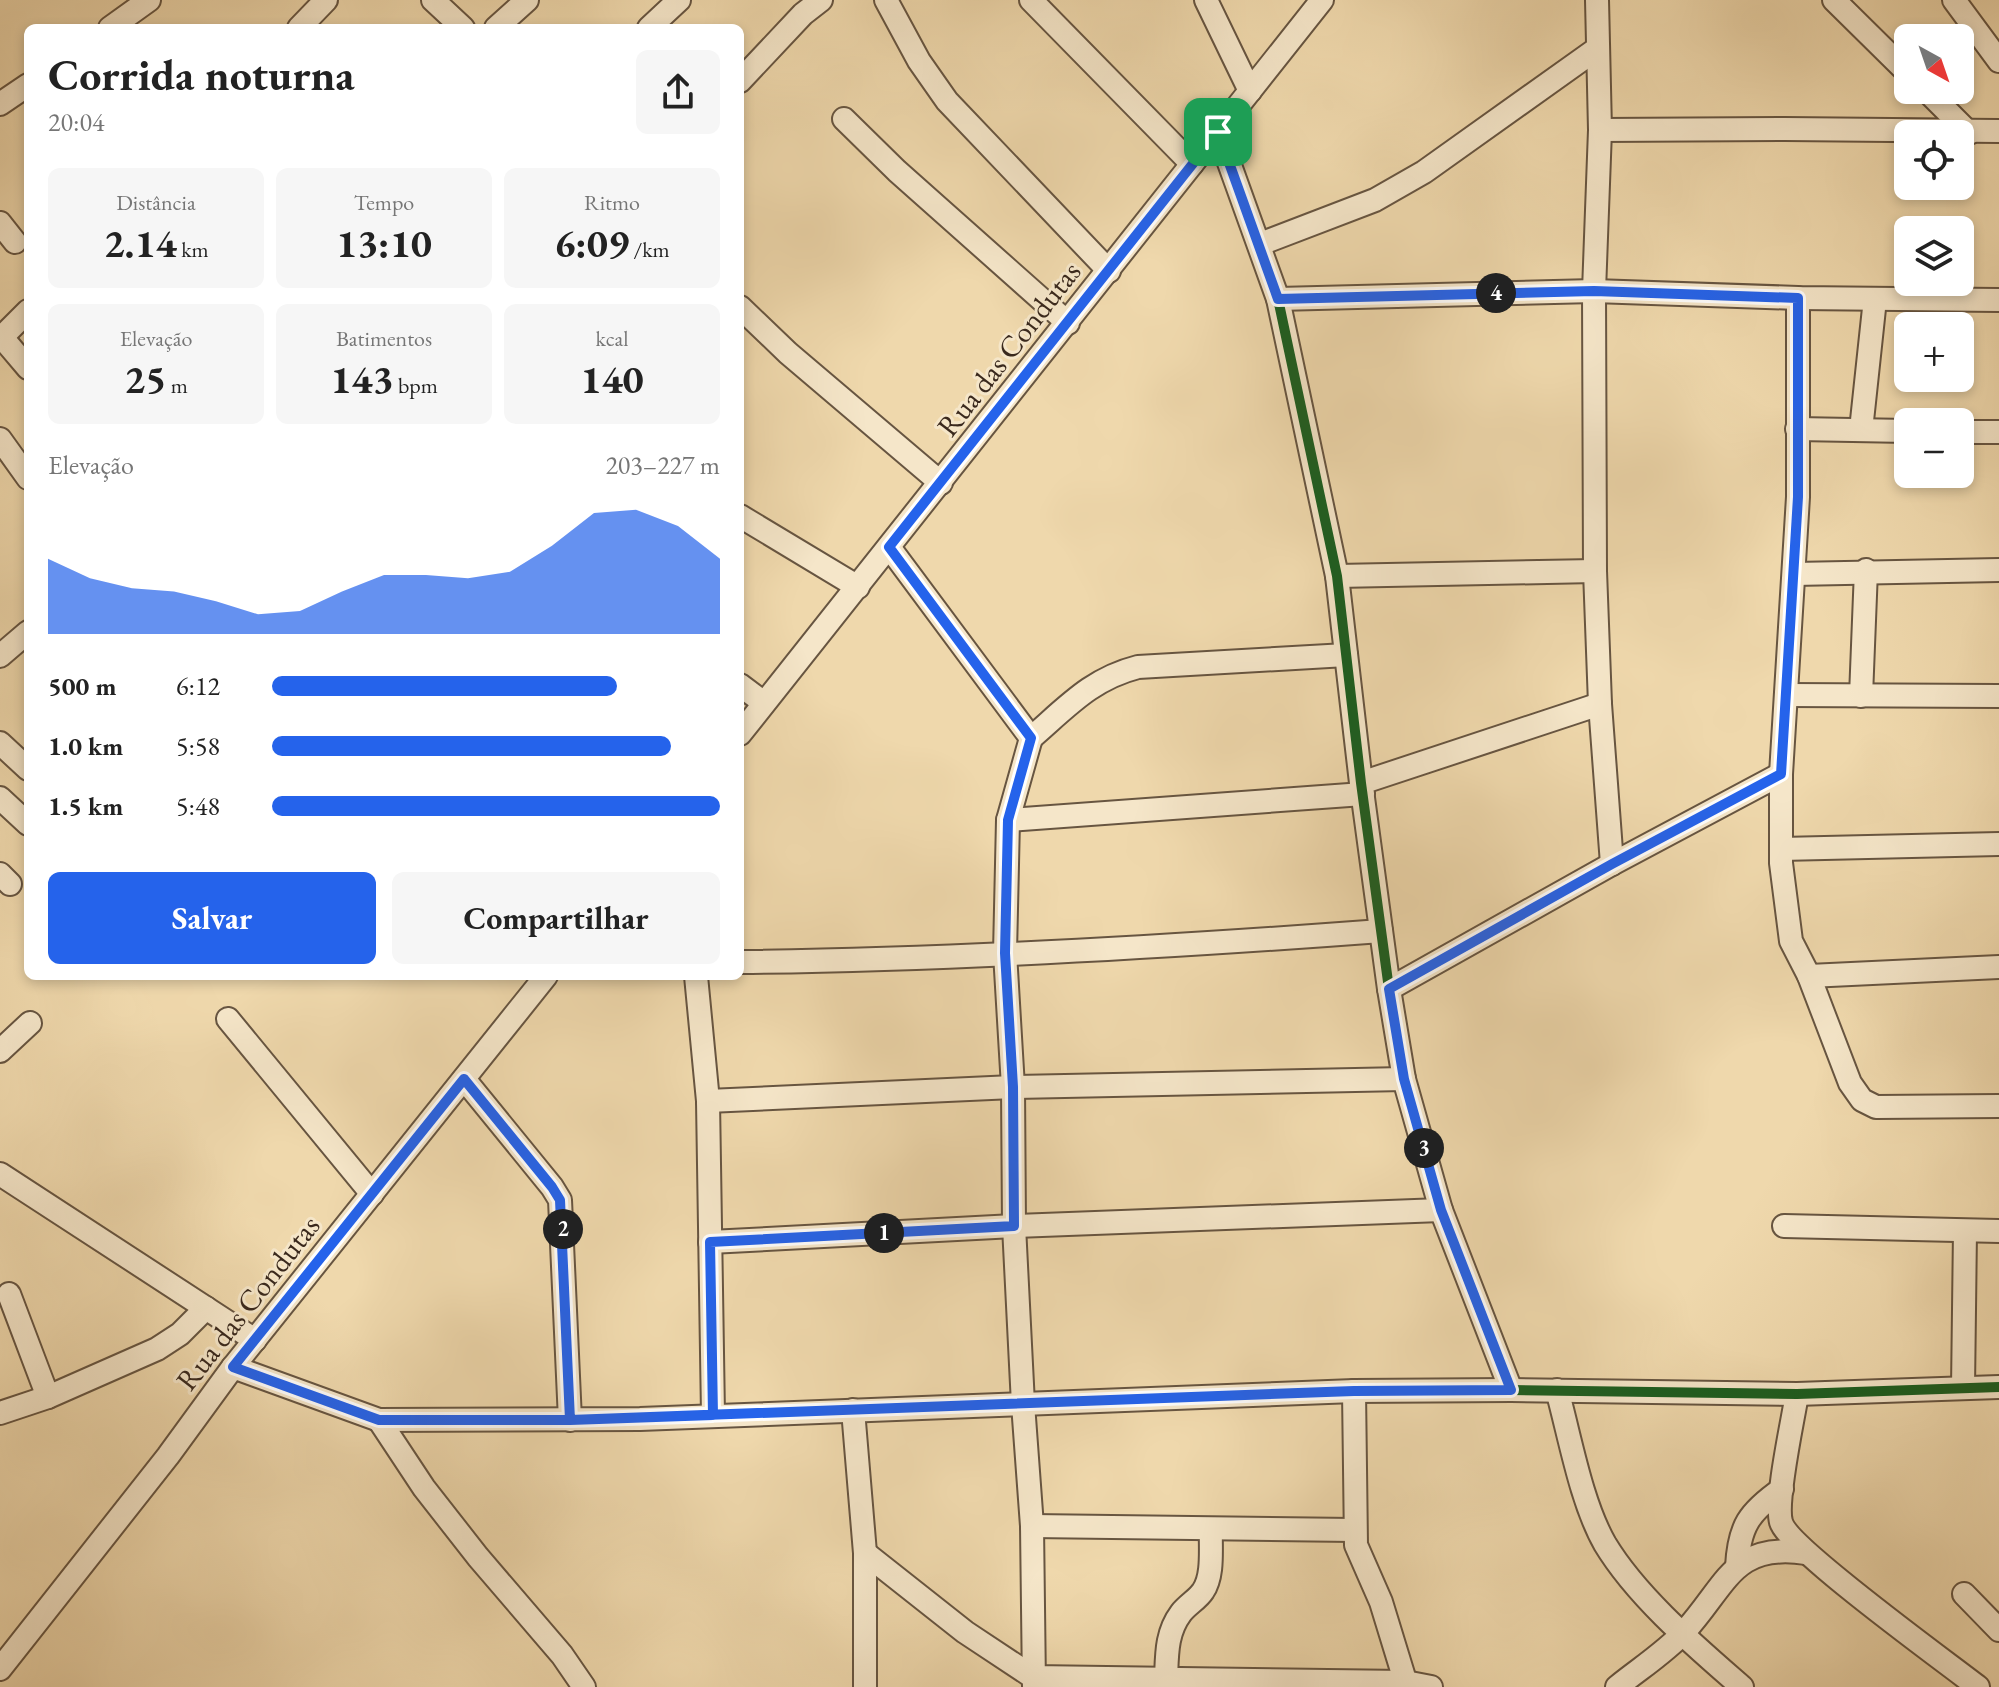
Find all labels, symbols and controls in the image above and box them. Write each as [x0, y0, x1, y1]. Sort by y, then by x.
north arrow [1894, 24, 1974, 104]
map controls [1894, 24, 1974, 488]
text: Corrida noturna [48, 46, 355, 103]
button: share [636, 50, 720, 134]
pin [1184, 98, 1252, 166]
text: 20:04 [48, 105, 104, 139]
icon: arrive [1196, 110, 1240, 154]
button: locate [1894, 120, 1974, 200]
text: Distância [116, 188, 196, 217]
text: Tempo [354, 188, 414, 217]
text: Ritmo [584, 188, 640, 217]
button: layers [1894, 216, 1974, 296]
text: 2.14 [103, 217, 177, 269]
text: 13:10 [336, 217, 432, 269]
text: 6:09 [554, 217, 629, 269]
text: km [177, 235, 209, 264]
text: /km [629, 235, 670, 264]
street label: Rua das Condutas [928, 253, 1089, 444]
pin: 4 [1476, 273, 1516, 313]
text: 4 [1490, 278, 1502, 307]
button: + [1894, 312, 1974, 392]
text: Elevação [120, 324, 192, 353]
text: Batimentos [336, 324, 432, 353]
text: kcal [595, 324, 629, 353]
text: 25 [124, 353, 166, 405]
text: 143 [330, 353, 394, 405]
text: 140 [580, 353, 644, 405]
text: m [166, 371, 188, 400]
text: bpm [394, 371, 438, 400]
button: − [1894, 408, 1974, 488]
text: Elevação [48, 448, 134, 482]
text: 203–227 m [605, 448, 720, 482]
text: 500 m [48, 669, 116, 703]
text: 6:12 [176, 669, 220, 703]
text: 1.0 km [48, 729, 123, 763]
text: 5:58 [176, 729, 220, 763]
text: 1.5 km [48, 789, 123, 823]
text: 5:48 [176, 789, 220, 823]
button: Salvar [48, 872, 376, 964]
button: Compartilhar [392, 872, 720, 964]
pin: 3 [1404, 1128, 1444, 1168]
text: 3 [1418, 1133, 1430, 1162]
street label: Rua das Condutas [167, 1207, 328, 1398]
pin: 2 [543, 1209, 583, 1249]
pin: 1 [864, 1213, 904, 1253]
text: 2 [557, 1214, 569, 1243]
text: 1 [878, 1218, 890, 1247]

